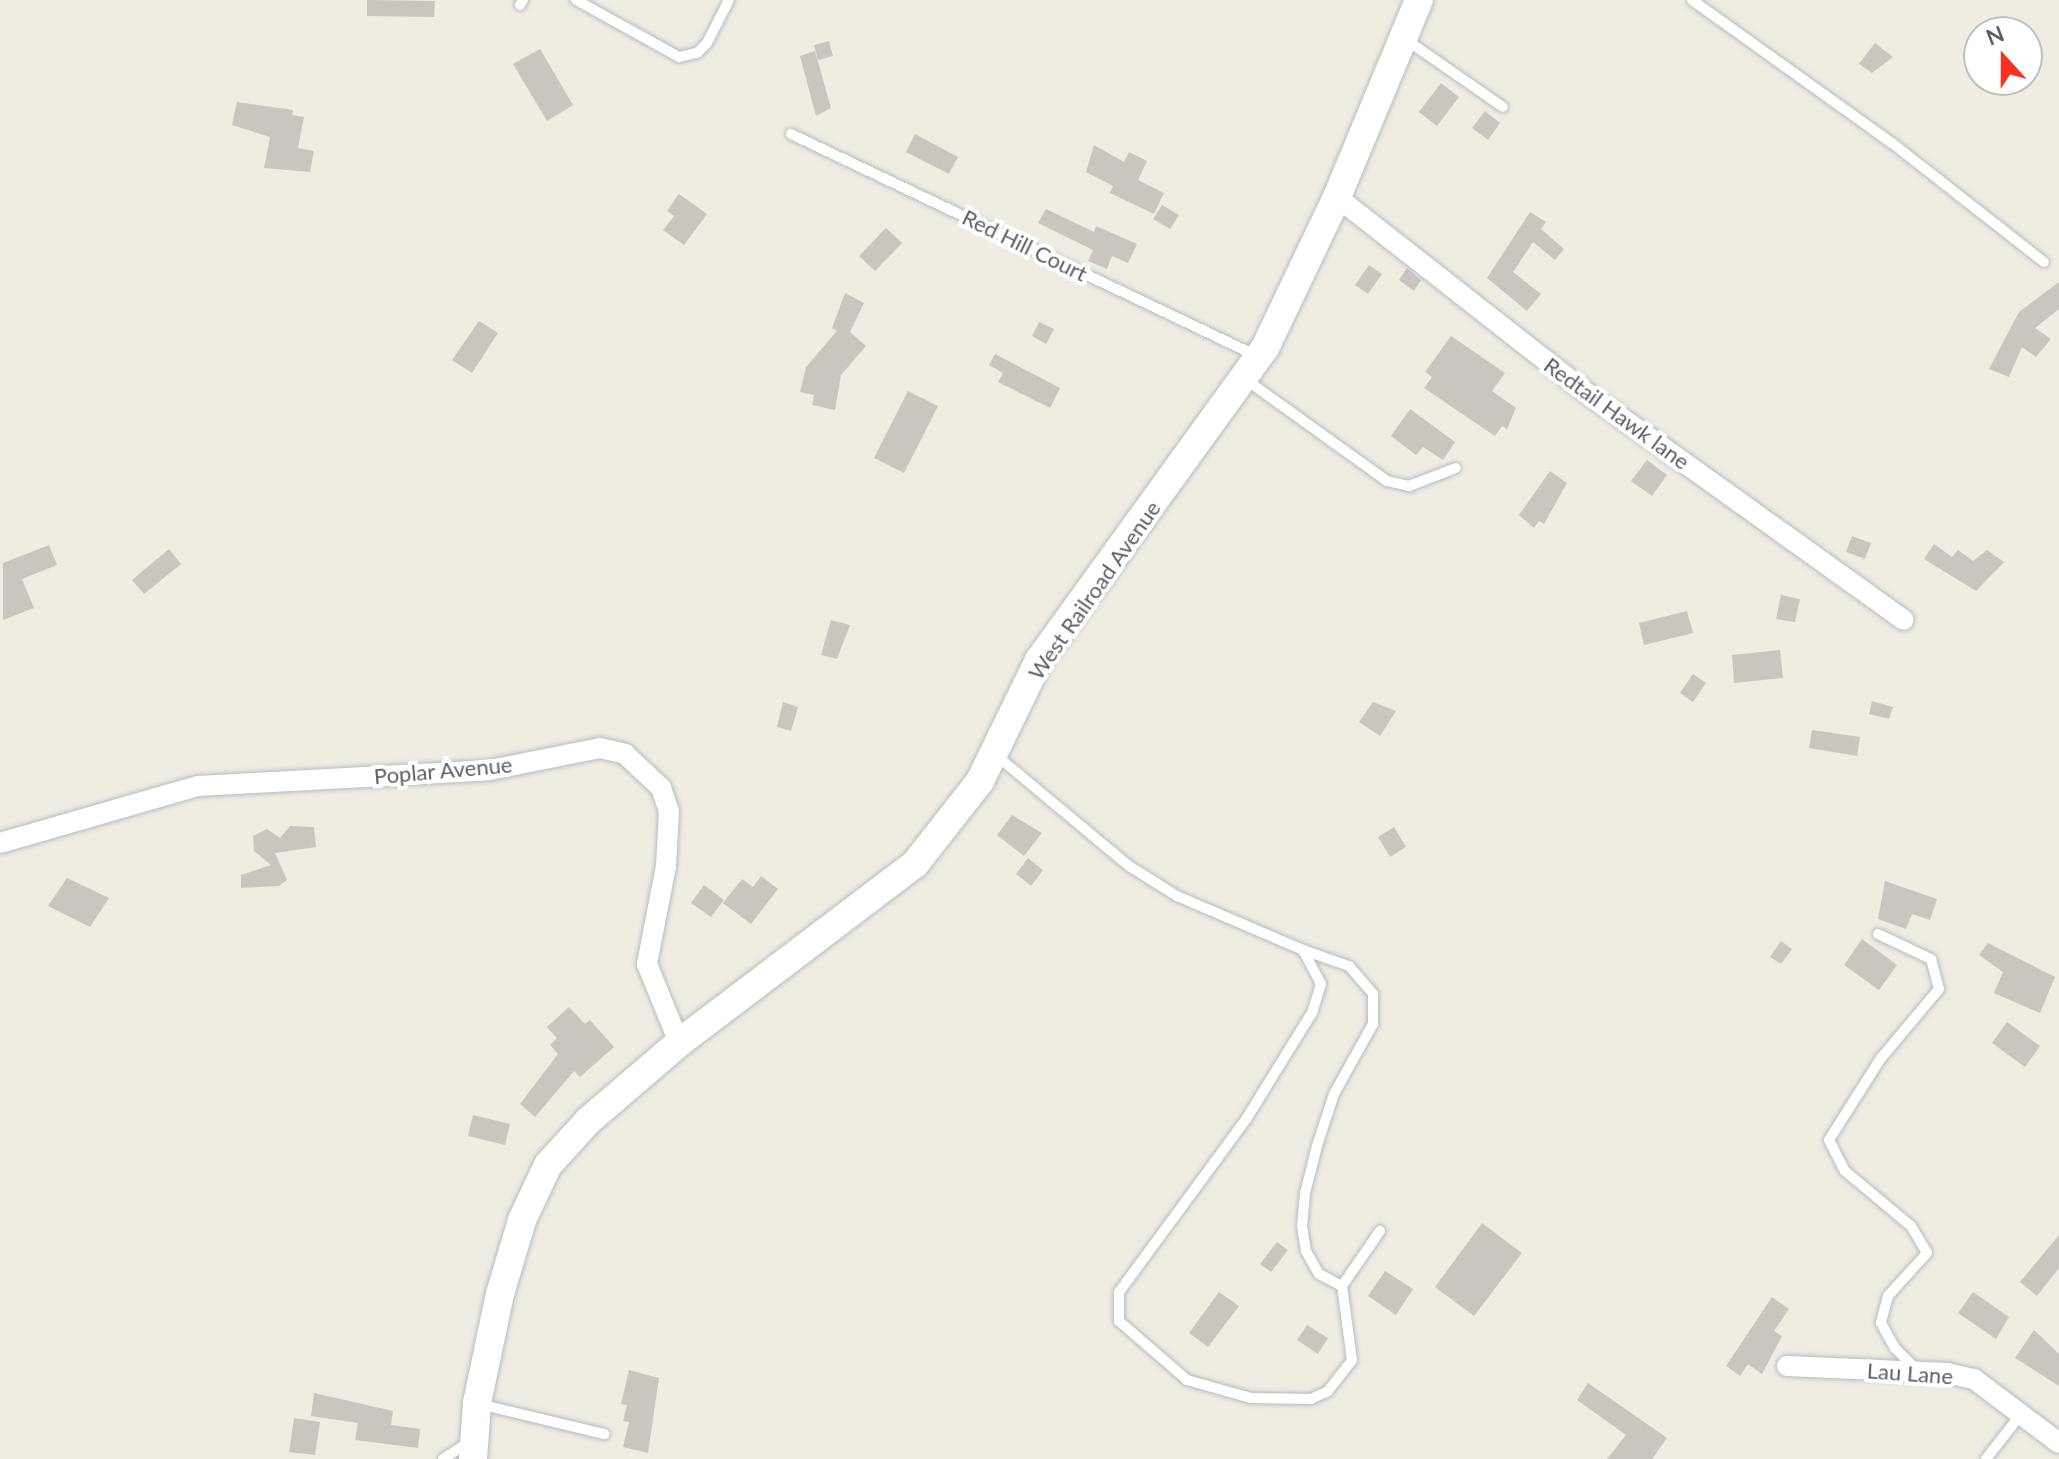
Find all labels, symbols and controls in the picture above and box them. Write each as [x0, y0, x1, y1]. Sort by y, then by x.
north arrow [1963, 16, 2043, 96]
text: N [1982, 19, 2008, 51]
street label: Red Hill Court [958, 203, 1092, 287]
street label: Redtail Hawk lane [1539, 351, 1695, 475]
street label: West Railroad Avenue [1022, 495, 1166, 685]
street label: Poplar Avenue [372, 751, 514, 789]
street label: Lau Lane [1866, 1357, 1954, 1389]

